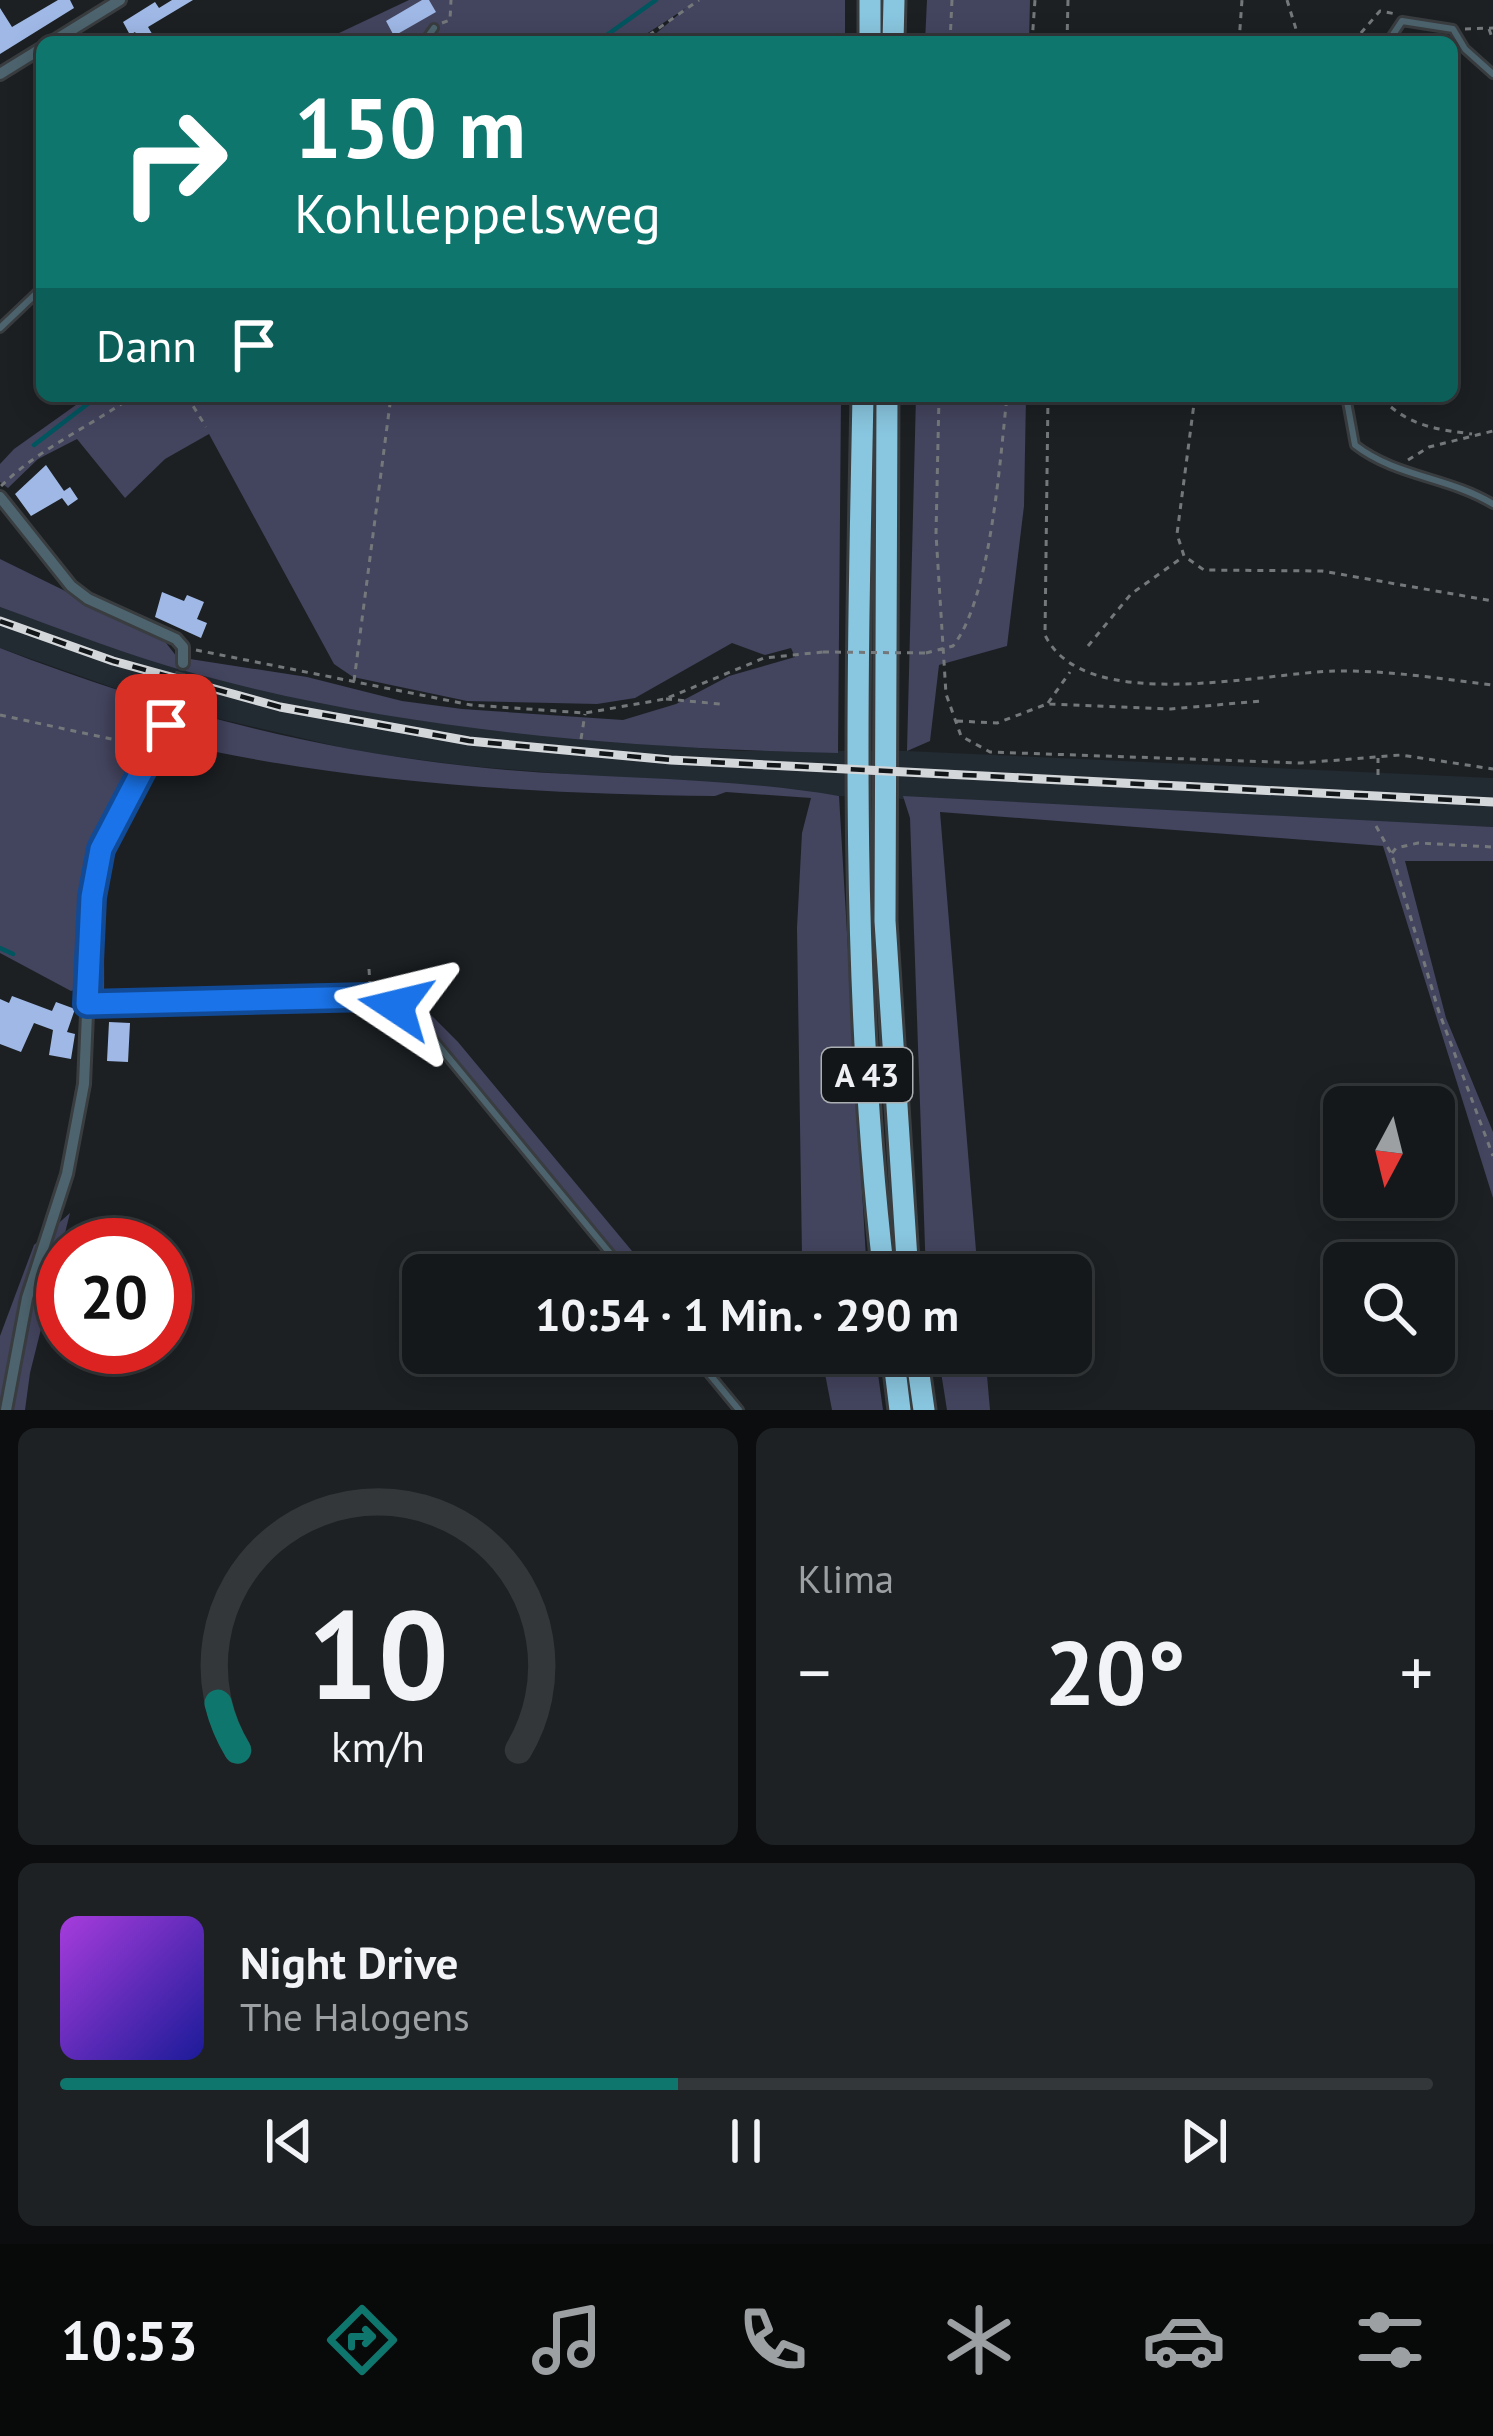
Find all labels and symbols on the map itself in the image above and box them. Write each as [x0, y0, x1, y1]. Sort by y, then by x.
pin [115, 674, 217, 776]
position arrow [333, 943, 459, 1069]
road number: A 43 [822, 1048, 912, 1102]
north arrow [1323, 1086, 1455, 1218]
speed limit sign: 20 [36, 1218, 192, 1374]

